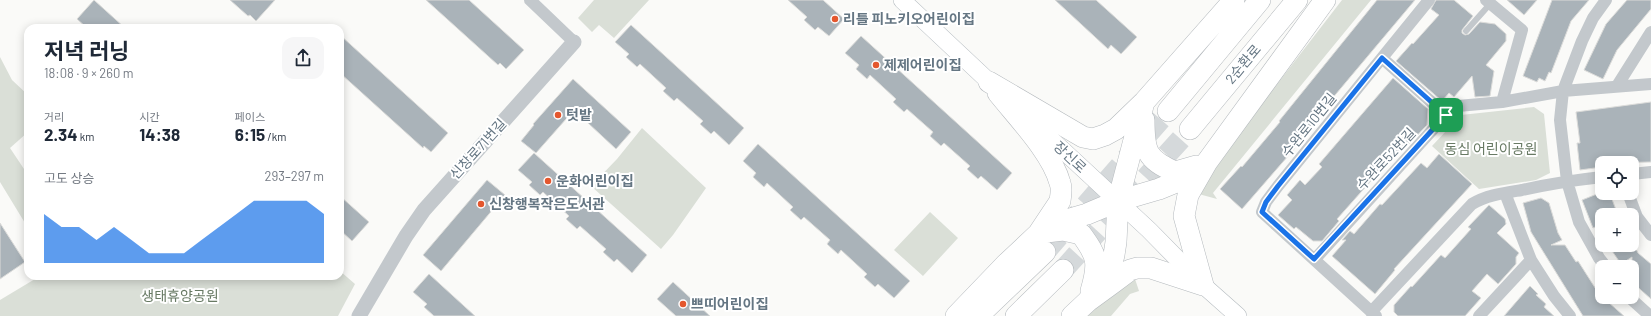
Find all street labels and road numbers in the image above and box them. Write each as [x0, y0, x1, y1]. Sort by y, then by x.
street label: 2순환로 [1221, 40, 1264, 87]
street label: 수완로10번길 [1278, 89, 1340, 160]
street label: 신창로71번길 [446, 115, 509, 183]
street label: 수완로52번길 [1352, 124, 1419, 193]
street label: 장신로 [1050, 137, 1090, 176]

